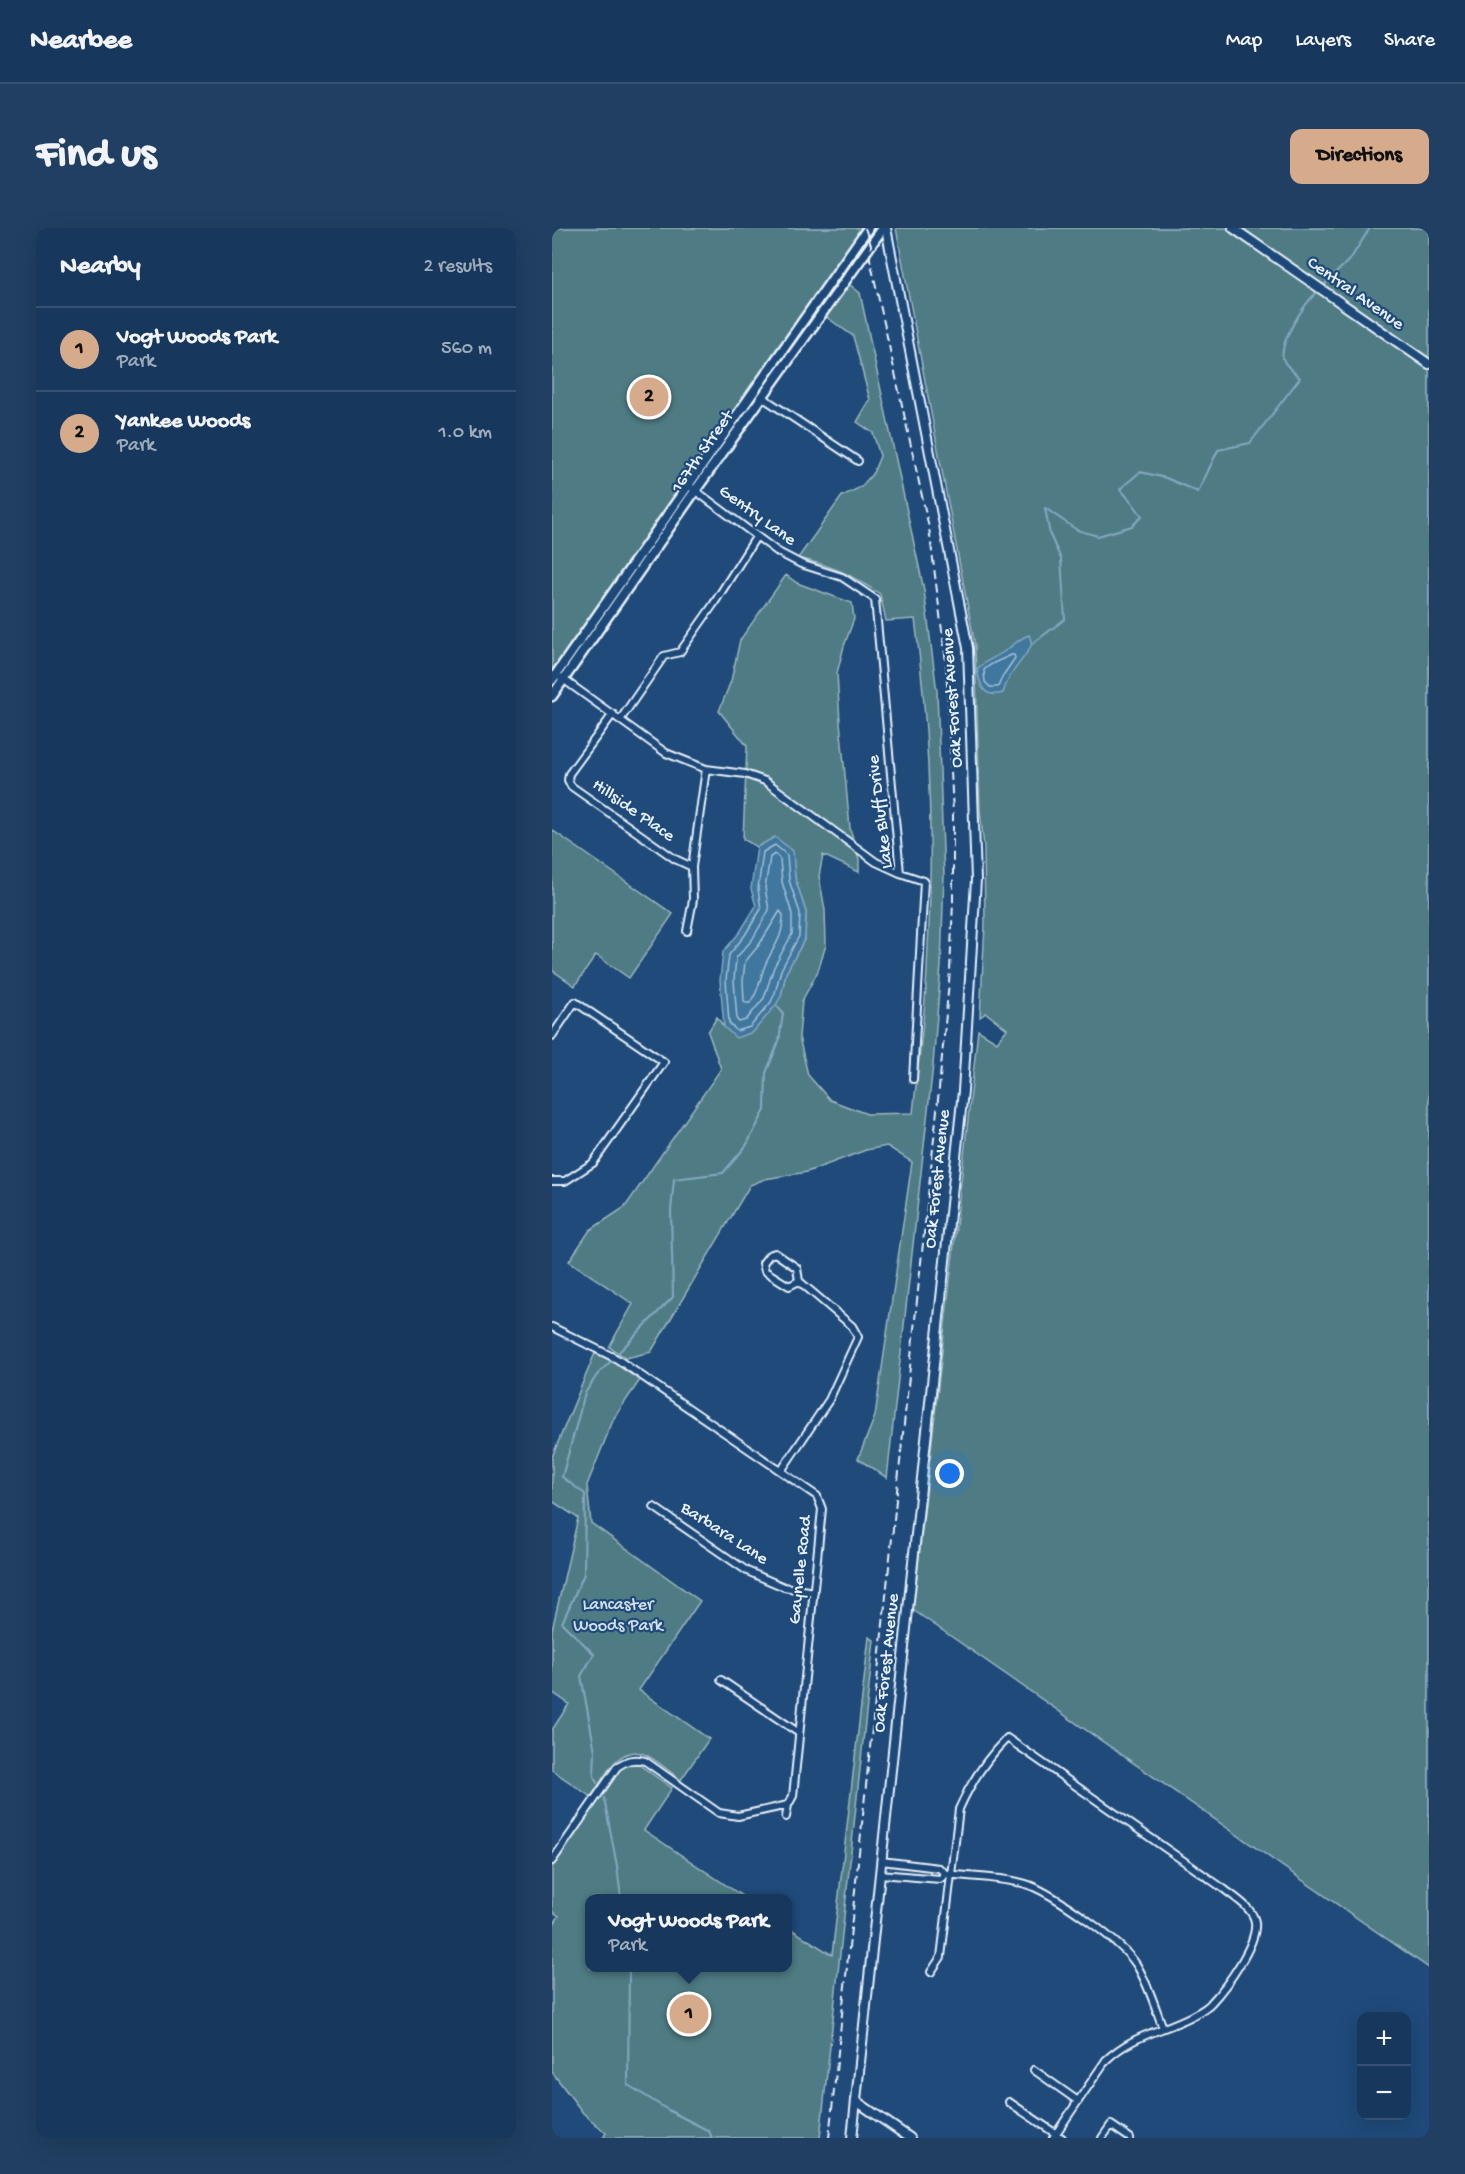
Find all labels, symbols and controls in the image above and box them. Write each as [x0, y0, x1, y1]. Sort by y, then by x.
text: Nearbee [30, 25, 132, 58]
text: Map [1226, 29, 1262, 54]
text: Layers [1295, 29, 1351, 54]
text: Share [1384, 29, 1435, 54]
button: Directions [1290, 129, 1429, 184]
text: Find us [36, 132, 156, 181]
text: Nearby [60, 252, 141, 283]
street label: Central Avenue [1302, 253, 1408, 336]
text: 2 results [423, 256, 492, 279]
text: Vogt Woods Park [117, 325, 277, 351]
text: 1 [75, 338, 84, 361]
text: 560 m [441, 338, 492, 361]
text: Park [117, 351, 155, 374]
pin: 2 [630, 374, 668, 420]
street label: 167th Street [667, 406, 740, 498]
text: Yankee Woods [117, 409, 250, 435]
text: 2 [75, 422, 84, 445]
text: 1.0 km [438, 422, 492, 445]
text: Park [117, 435, 155, 458]
street label: Gentry Lane [714, 481, 800, 551]
street label: Oak Forest Avenue [938, 627, 968, 768]
street label: Lake Bluff Drive [864, 753, 898, 870]
street label: Hillside Place [588, 775, 679, 848]
street label: Oak Forest Avenue [920, 1108, 956, 1250]
your location [935, 1459, 964, 1488]
street label: Barbara Lane [675, 1497, 772, 1570]
street label: Gaynelle Road [785, 1513, 817, 1625]
street label: Oak Forest Avenue [869, 1592, 905, 1734]
park label: Lancaster Woods Park [573, 1595, 665, 1637]
popup [585, 1894, 792, 1972]
text: Vogt Woods Park [608, 1909, 769, 1935]
text: Park [608, 1935, 647, 1958]
pin: 1 [670, 1992, 708, 2036]
map controls [1357, 2012, 1411, 2120]
button: + [1357, 2012, 1411, 2066]
button: − [1357, 2066, 1411, 2120]

